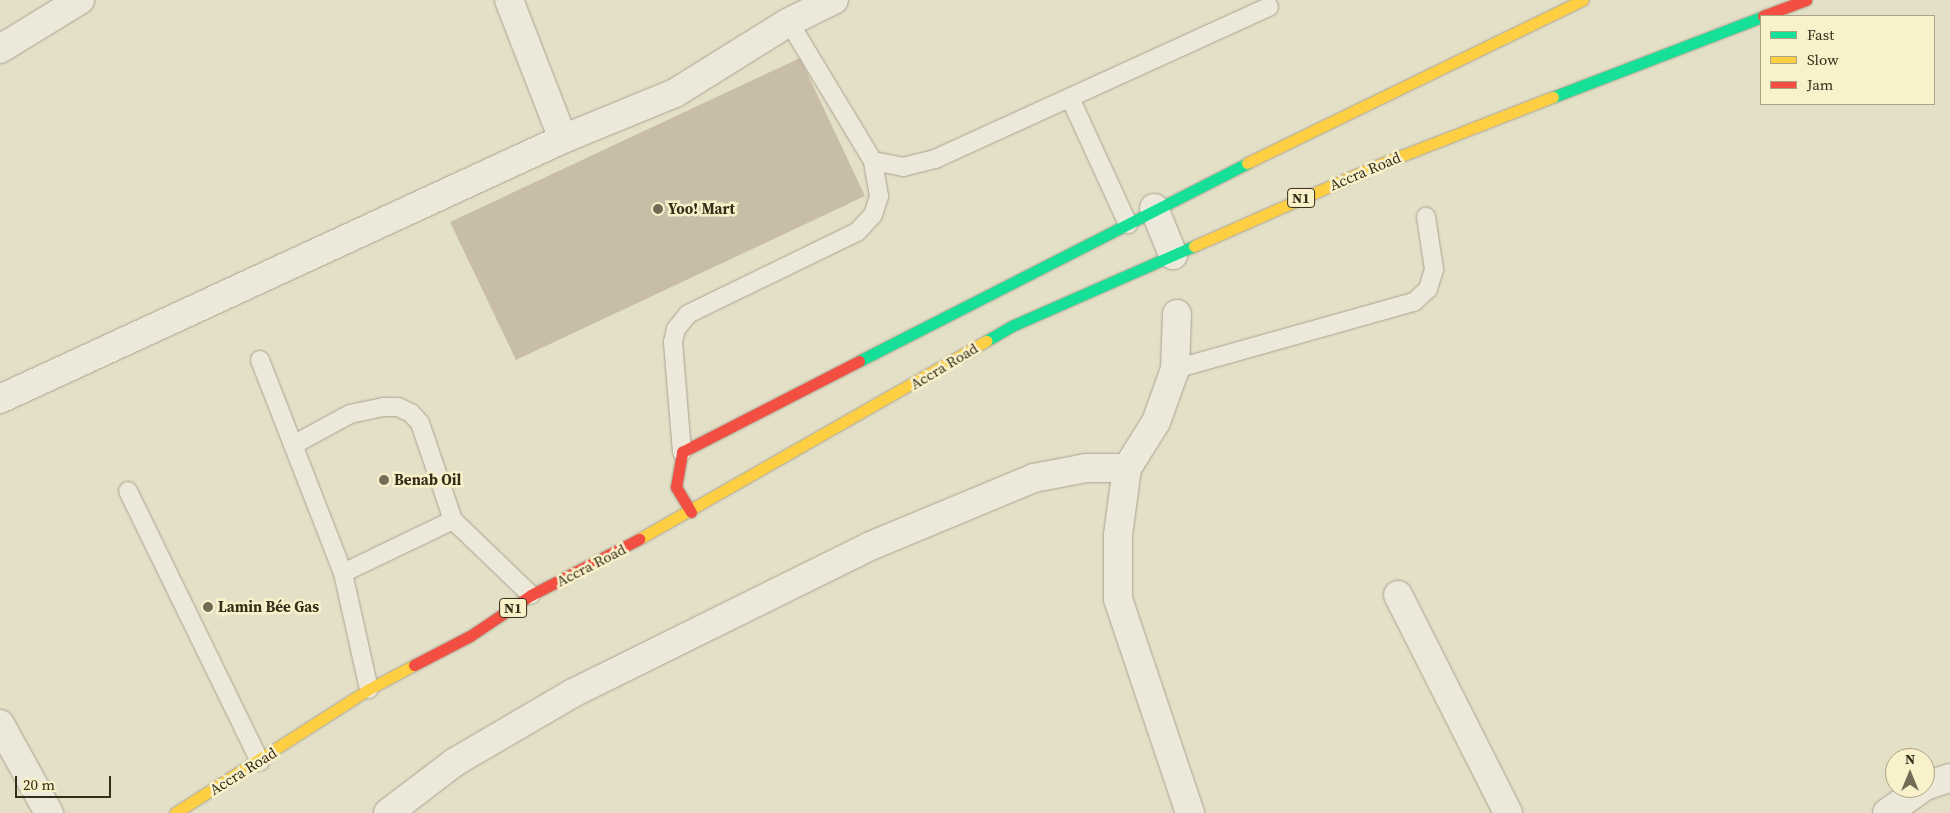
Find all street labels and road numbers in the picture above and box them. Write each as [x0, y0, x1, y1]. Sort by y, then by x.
street label: Accra Road [1327, 148, 1403, 194]
road number: N1 [1286, 187, 1316, 210]
street label: Accra Road [907, 339, 981, 393]
street label: Accra Road [553, 540, 629, 590]
road number: N1 [498, 596, 528, 620]
street label: Accra Road [206, 743, 280, 799]

